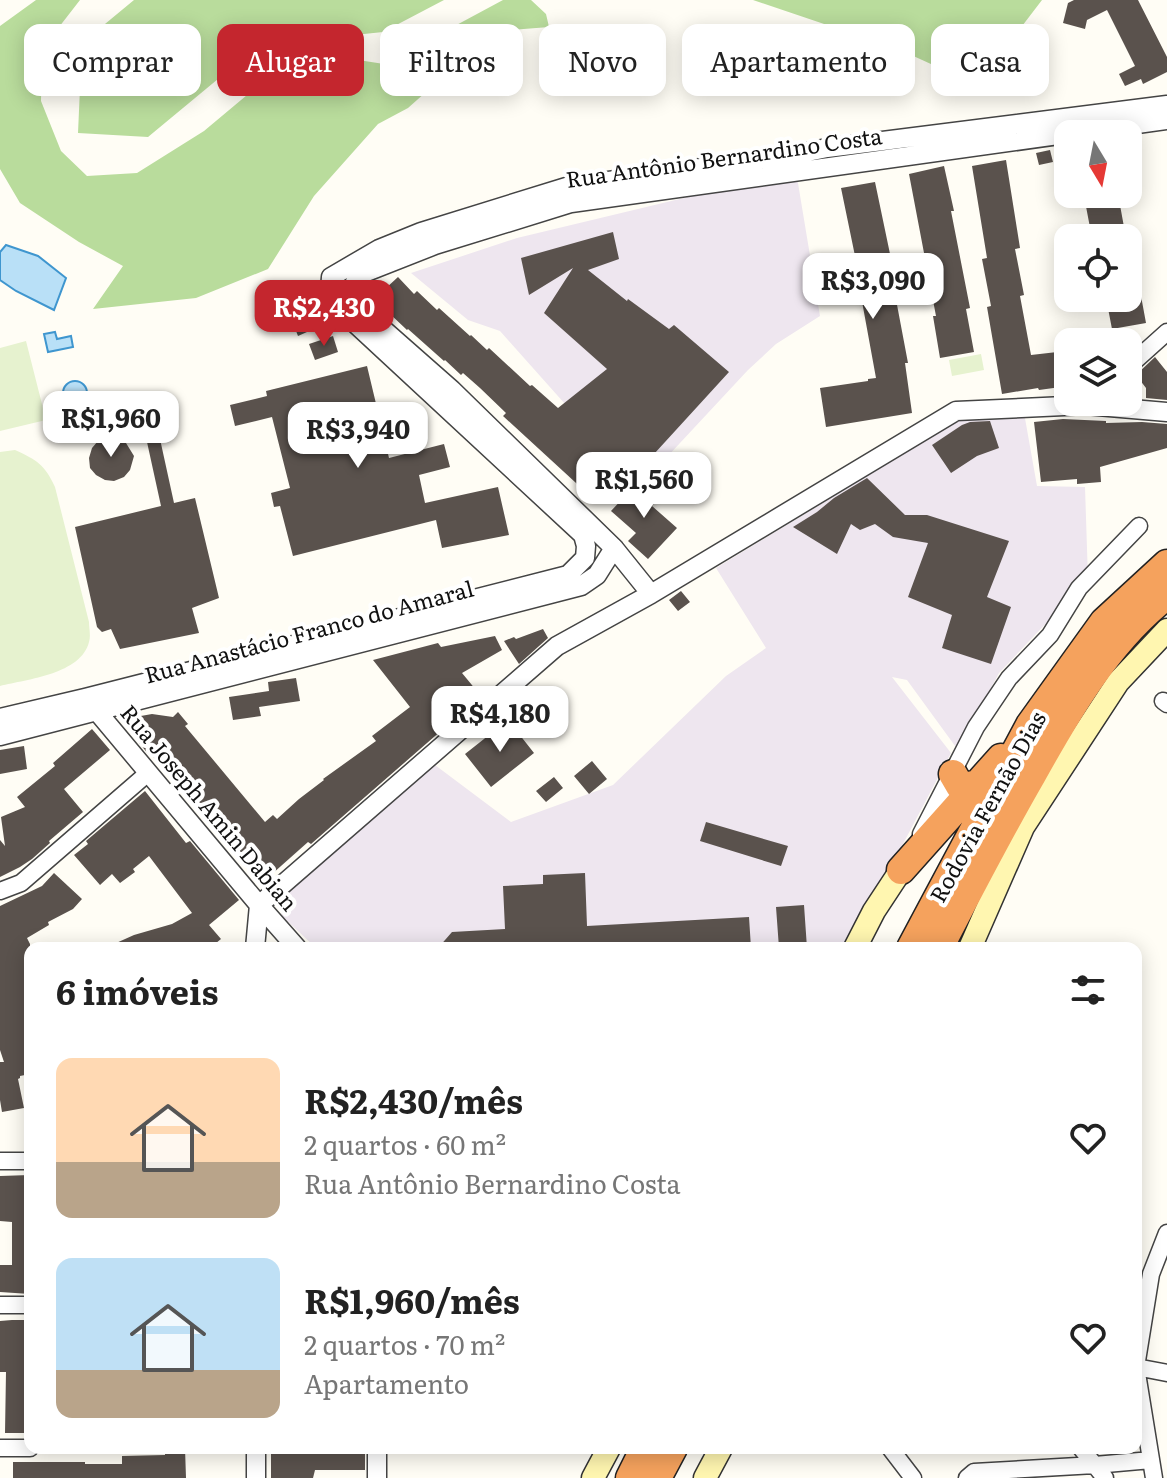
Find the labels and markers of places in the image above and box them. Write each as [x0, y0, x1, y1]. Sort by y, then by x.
pin: R$3,090 [799, 253, 947, 321]
pin: R$2,430 [250, 280, 398, 348]
pin: R$1,960 [37, 391, 185, 459]
pin: R$3,940 [284, 402, 432, 470]
pin: R$1,560 [570, 452, 718, 520]
pin: R$4,180 [426, 686, 574, 754]

